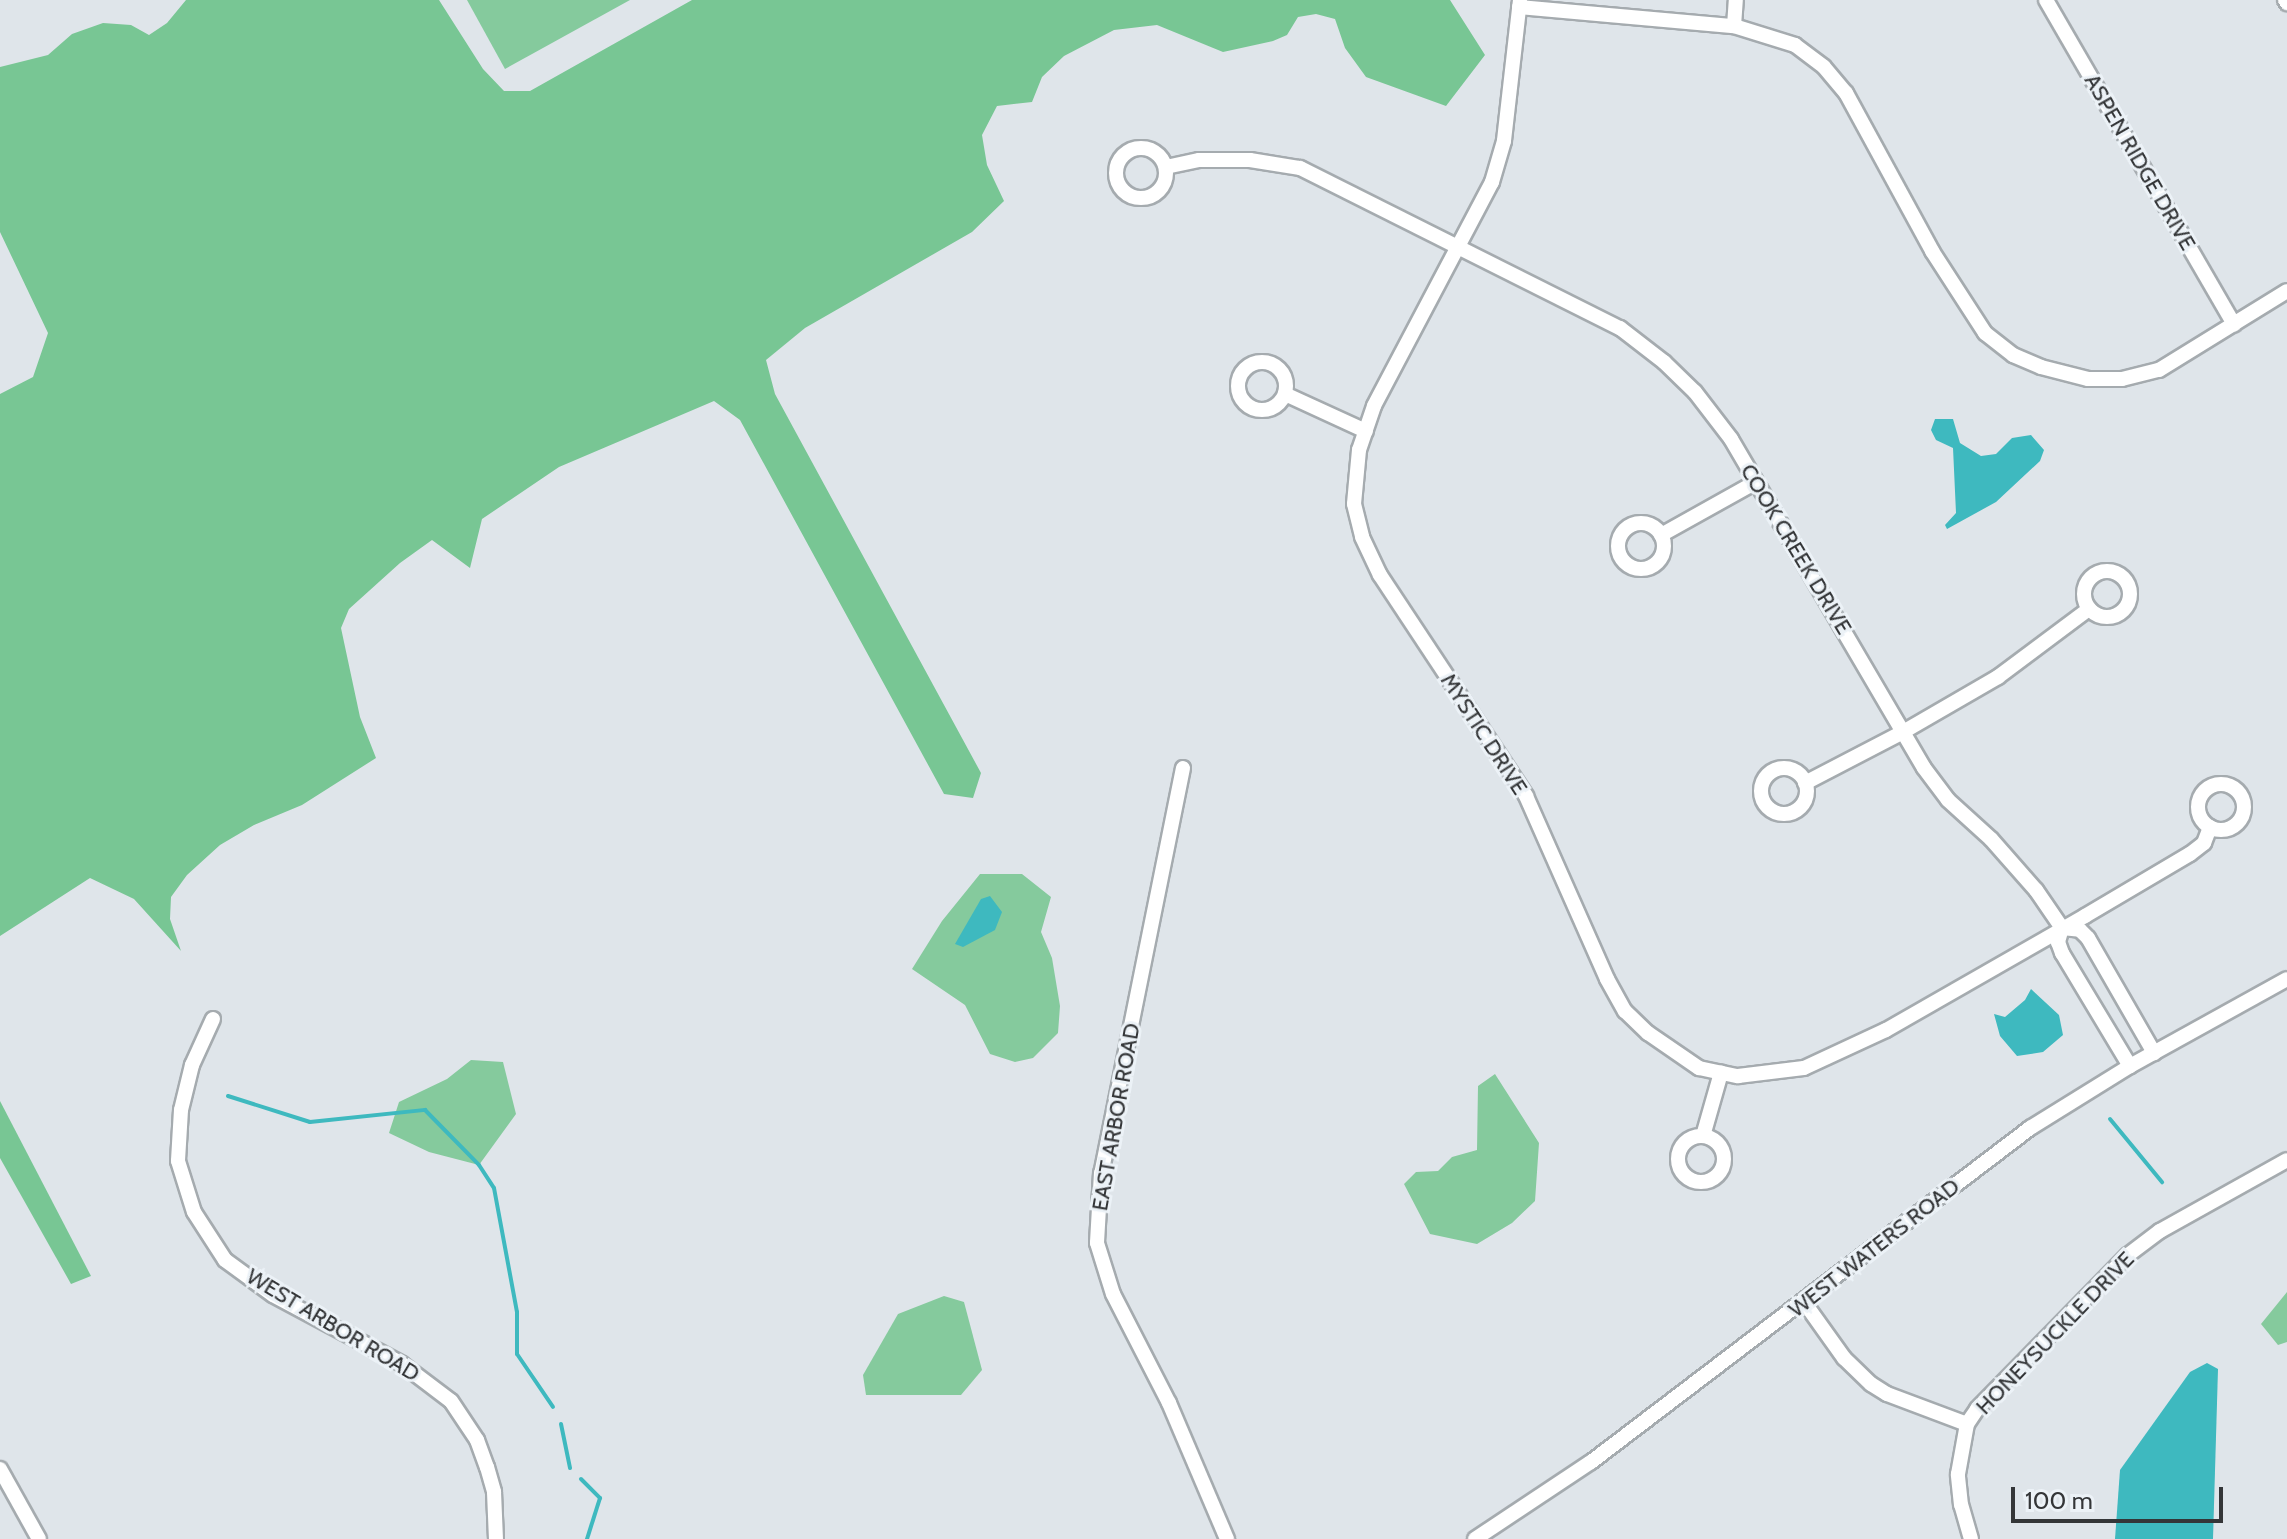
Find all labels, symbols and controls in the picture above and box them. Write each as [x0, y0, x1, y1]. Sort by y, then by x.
street label: ASPEN RIDGE DRIVE [2079, 69, 2201, 255]
street label: COOK CREEK DRIVE [1735, 459, 1857, 639]
street label: MYSTIC DRIVE [1435, 669, 1533, 799]
street label: EAST ARBOR ROAD [1087, 1021, 1145, 1213]
street label: WEST WATERS ROAD [1783, 1173, 1965, 1323]
street label: HONEYSUCKLE DRIVE [1970, 1246, 2140, 1420]
street label: WEST ARBOR ROAD [242, 1263, 424, 1387]
scale bar [2015, 1471, 2227, 1521]
text: 100 m [2025, 1486, 2093, 1515]

